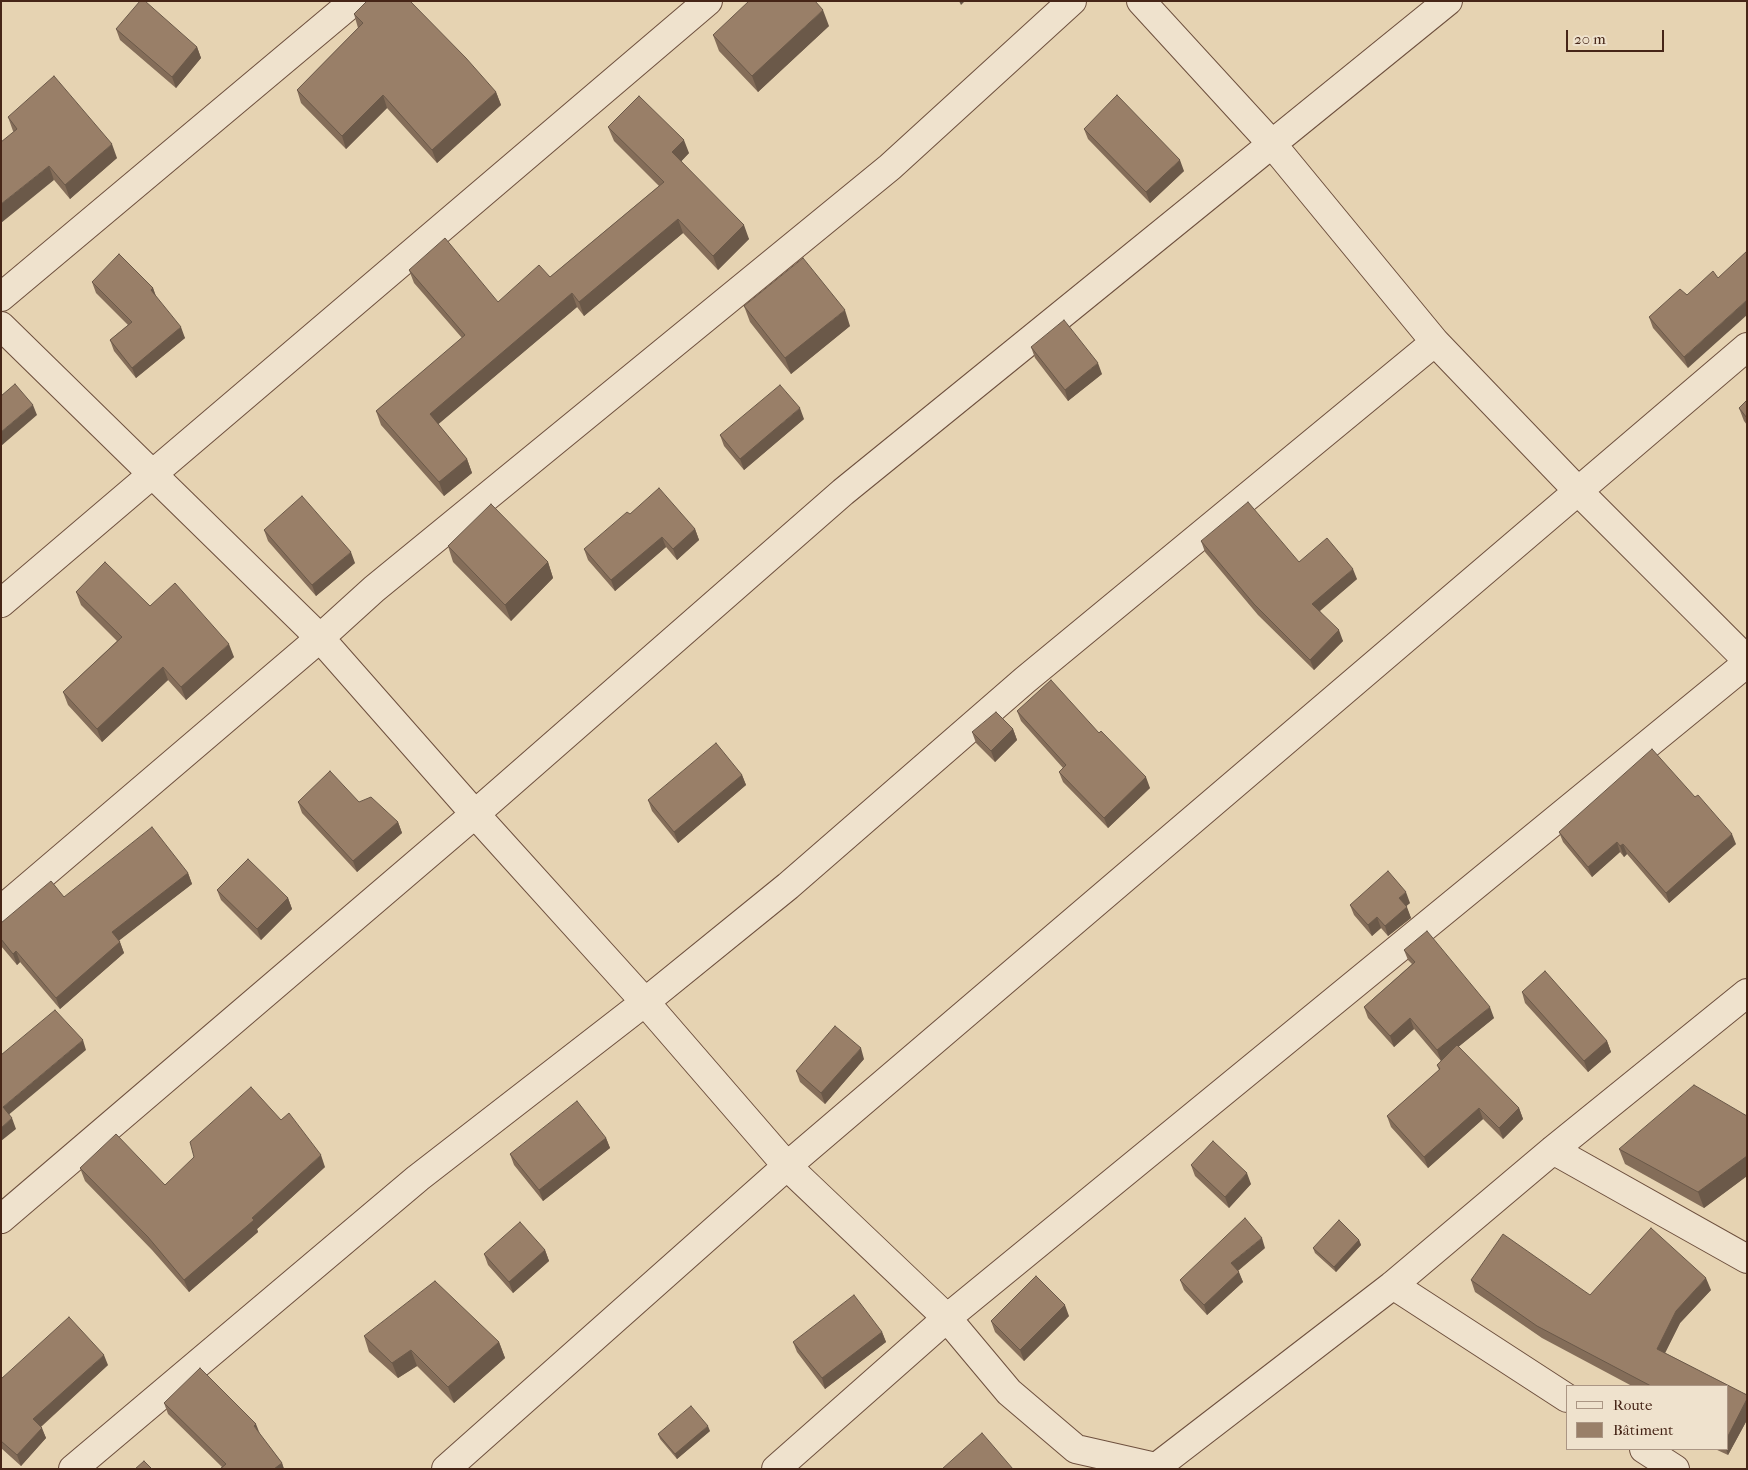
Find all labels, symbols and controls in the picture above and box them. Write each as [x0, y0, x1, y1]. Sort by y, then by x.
scale bar [1568, 20, 1666, 52]
text: 20 m [1574, 30, 1606, 48]
legend [1566, 1385, 1728, 1450]
text: Route [1613, 1396, 1652, 1414]
text: Bâtiment [1613, 1421, 1673, 1439]

